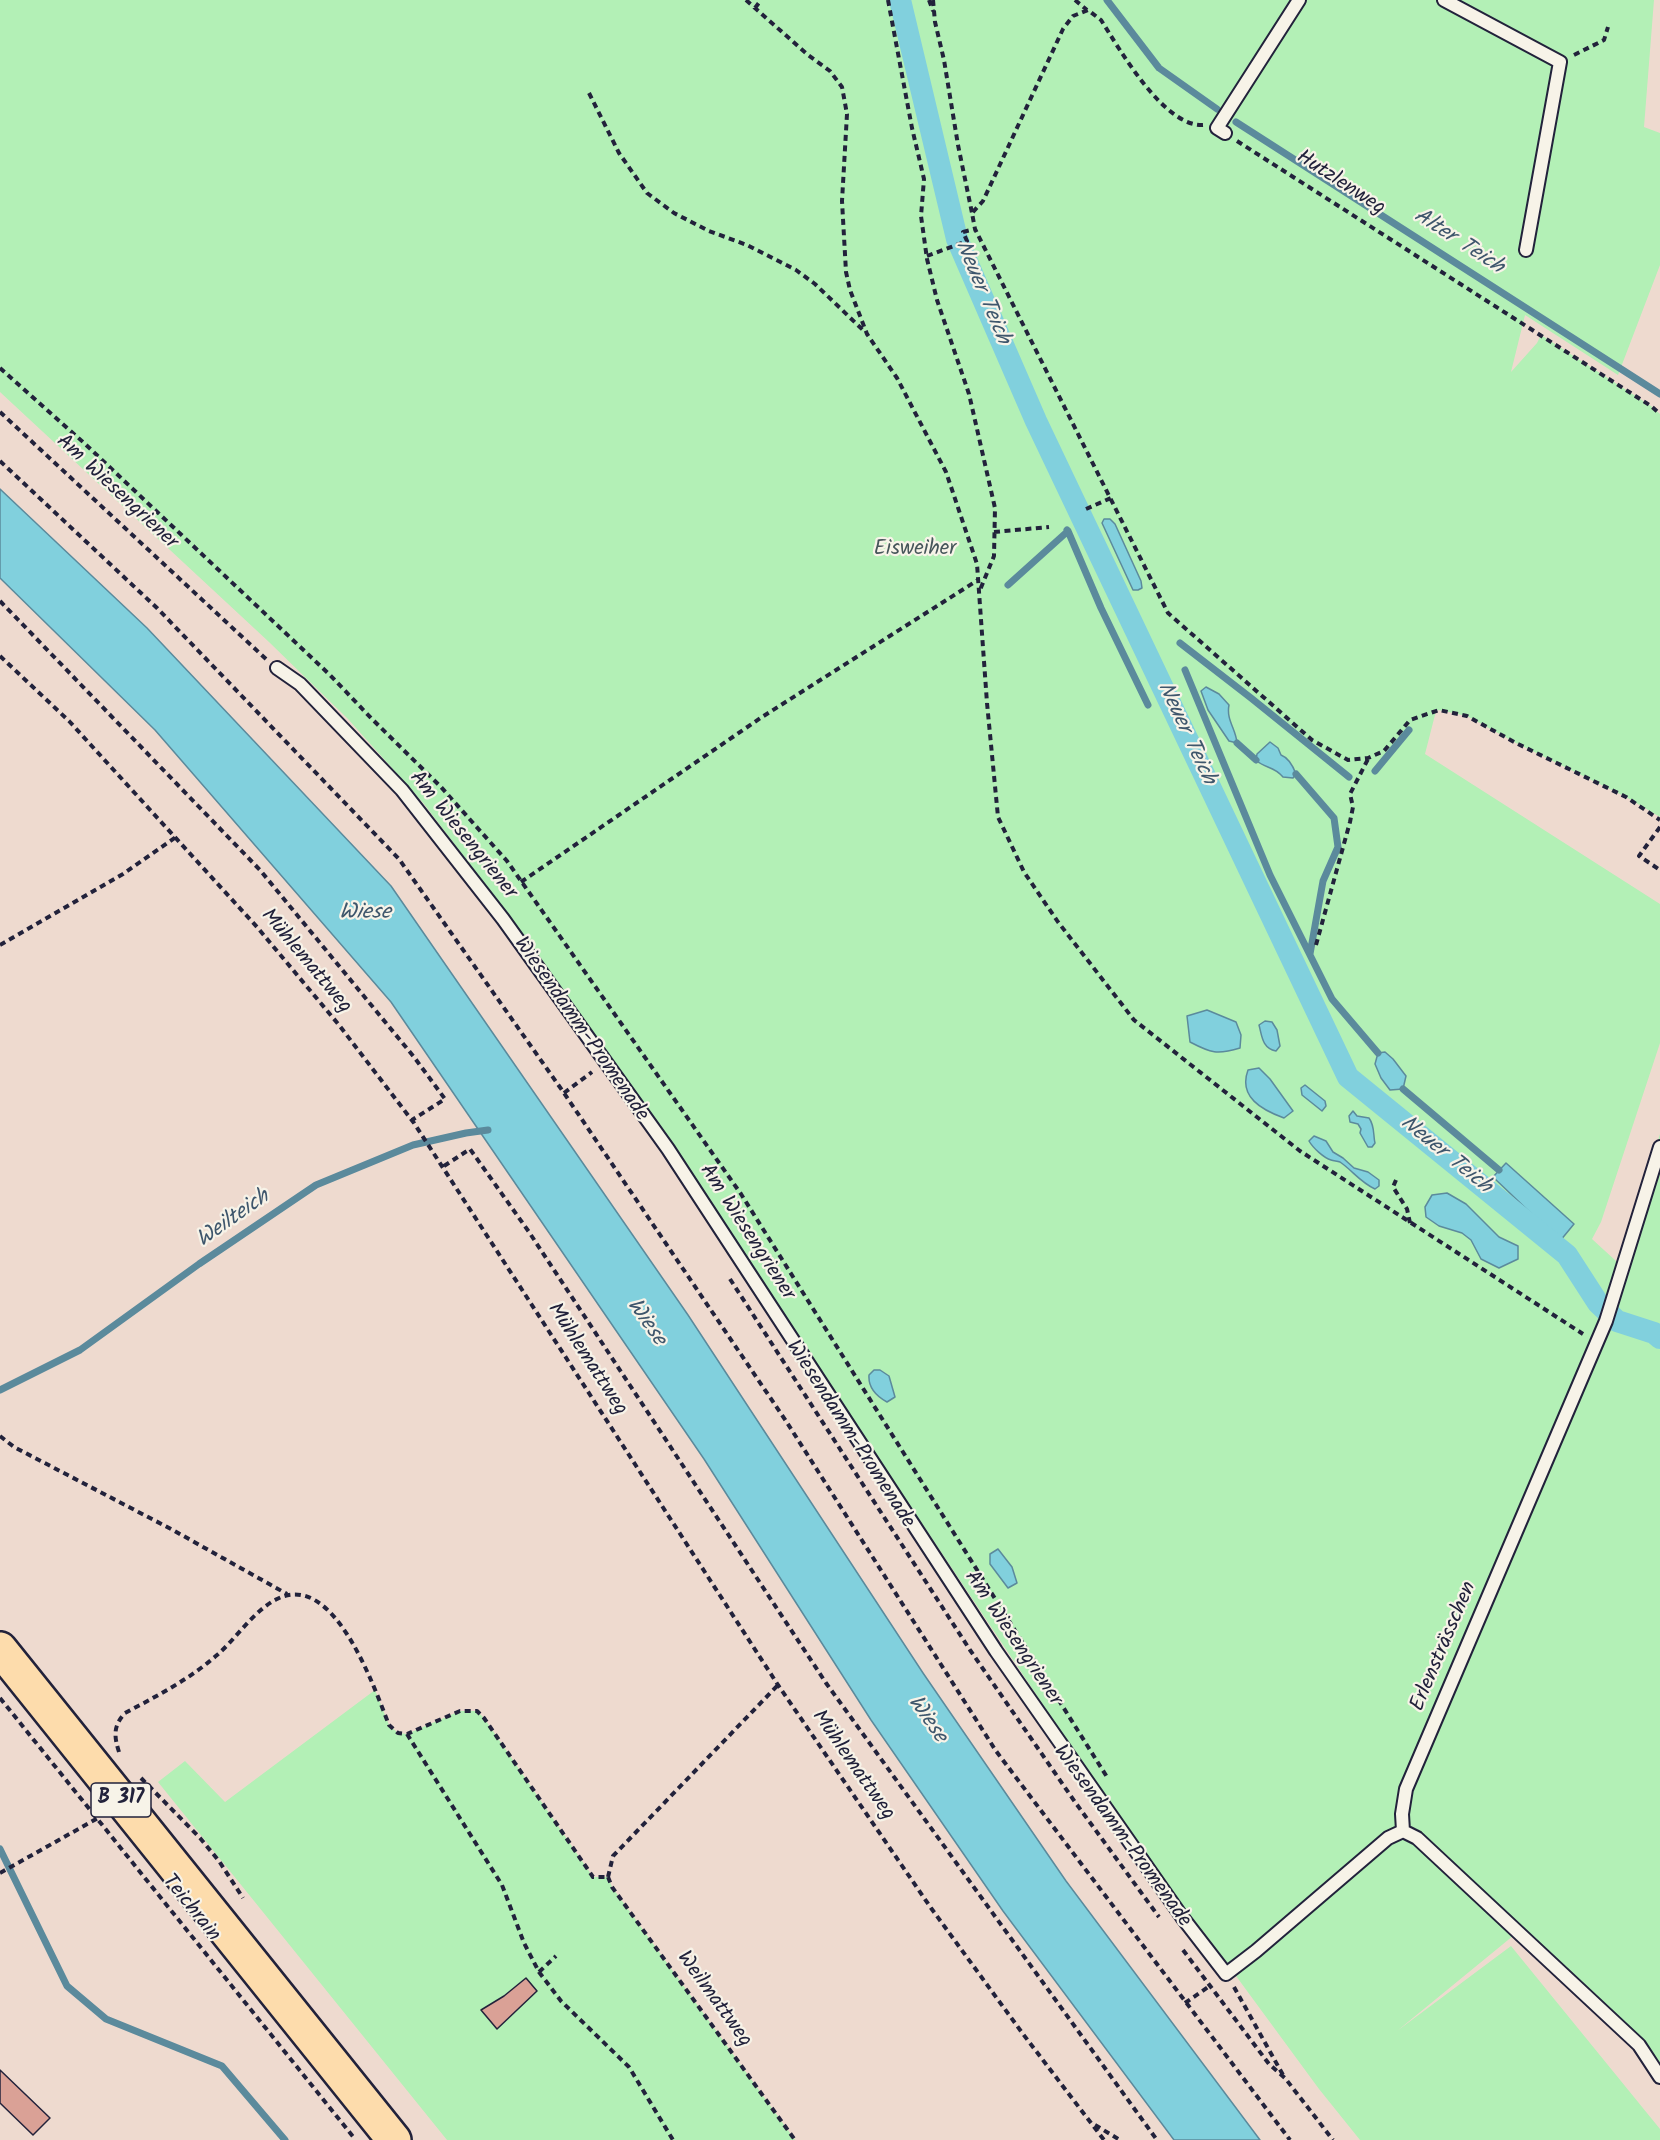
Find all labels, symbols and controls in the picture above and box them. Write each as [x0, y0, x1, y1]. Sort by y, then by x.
street label: Hutzlenweg [1291, 146, 1389, 222]
water label: Alter Teich [1408, 204, 1508, 282]
water label: Neuer Teich [947, 237, 1015, 349]
street label: Am Wiesengriener [50, 430, 182, 556]
park label: Eisweiher [874, 537, 956, 563]
water label: Neuer Teich [1150, 679, 1220, 789]
street label: Am Wiesengriener [403, 767, 521, 905]
water label: Wiese [339, 901, 391, 927]
street label: Mühlemattweg [254, 905, 356, 1019]
street label: Wiesendamm-Promenade [507, 933, 653, 1127]
water label: Neuer Teich [1394, 1111, 1496, 1201]
street label: Am Wiesengriener [693, 1160, 799, 1306]
water label: Weilteich [192, 1185, 276, 1255]
water label: Wiese [619, 1294, 671, 1352]
street label: Mühlemattweg [540, 1299, 632, 1421]
street label: Wiesendamm-Promenade [779, 1336, 919, 1534]
street label: Am Wiesengriener [958, 1567, 1066, 1711]
street label: Erlensträsschen [1406, 1579, 1484, 1715]
water label: Wiese [900, 1691, 952, 1749]
street label: Mühlemattweg [805, 1706, 899, 1826]
street label: Wiesendamm-Promenade [1046, 1741, 1196, 1933]
road number: B 317 [91, 1783, 151, 1817]
street label: Teichrain [155, 1870, 225, 1948]
street label: Weilmattweg [670, 1947, 756, 2053]

